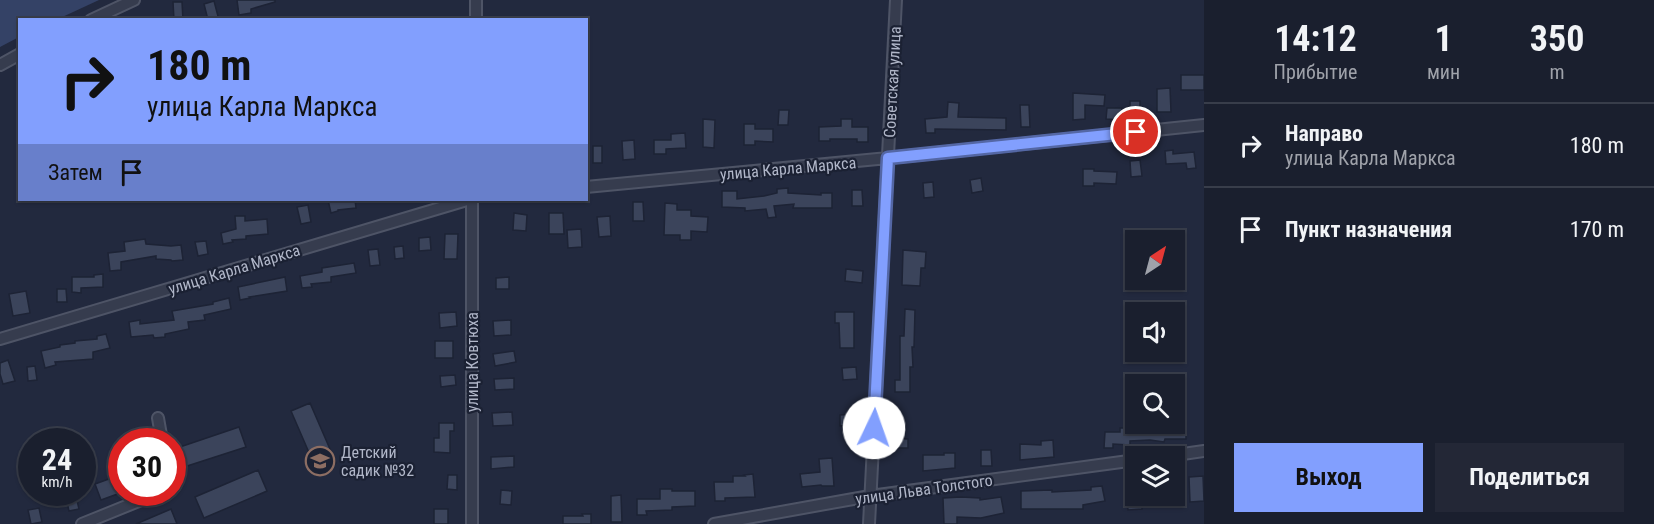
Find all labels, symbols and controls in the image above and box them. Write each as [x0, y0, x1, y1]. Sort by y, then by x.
text: 14:12 [1274, 18, 1357, 60]
text: 1 [1434, 18, 1453, 60]
text: 350 [1530, 18, 1584, 60]
street label: Советская улица [880, 26, 905, 138]
text: 180 m [147, 41, 252, 90]
icon: right [48, 42, 126, 120]
text: Прибытие [1274, 60, 1357, 84]
text: мин [1427, 60, 1460, 84]
text: m [1550, 60, 1565, 84]
text: улица Карла Маркса [147, 91, 377, 123]
pin [1110, 106, 1161, 157]
icon: arrive [1119, 115, 1152, 148]
text: Направо [1285, 121, 1363, 146]
icon: right [1234, 129, 1267, 162]
text: 180 m [1570, 133, 1624, 158]
text: улица Карла Маркса [1285, 146, 1456, 170]
street label: улица Карла Маркса [719, 153, 857, 184]
icon: arrive [115, 156, 148, 189]
text: Затем [48, 160, 103, 185]
icon: arrive [1234, 213, 1267, 246]
text: Пункт назначения [1285, 217, 1452, 242]
text: 170 m [1570, 217, 1624, 242]
north arrow [1125, 230, 1185, 290]
map controls [1125, 230, 1185, 506]
street label: улица Карла Маркса [166, 240, 302, 299]
button: sound [1125, 302, 1185, 362]
street label: улица Ковтюха [463, 312, 482, 412]
button: search [1125, 374, 1185, 434]
position arrow [842, 396, 906, 460]
speed limit sign: 30 [108, 428, 186, 506]
text: 24 [42, 442, 72, 477]
place label: Детский садик №32 [341, 443, 414, 480]
button: Выход [1234, 443, 1423, 512]
button: Поделиться [1435, 443, 1624, 512]
school or university icon: Детский садик №32 [304, 445, 336, 477]
button: layers [1125, 446, 1185, 506]
street label: улица Льва Толстого [854, 470, 994, 509]
text: km/h [42, 473, 72, 491]

